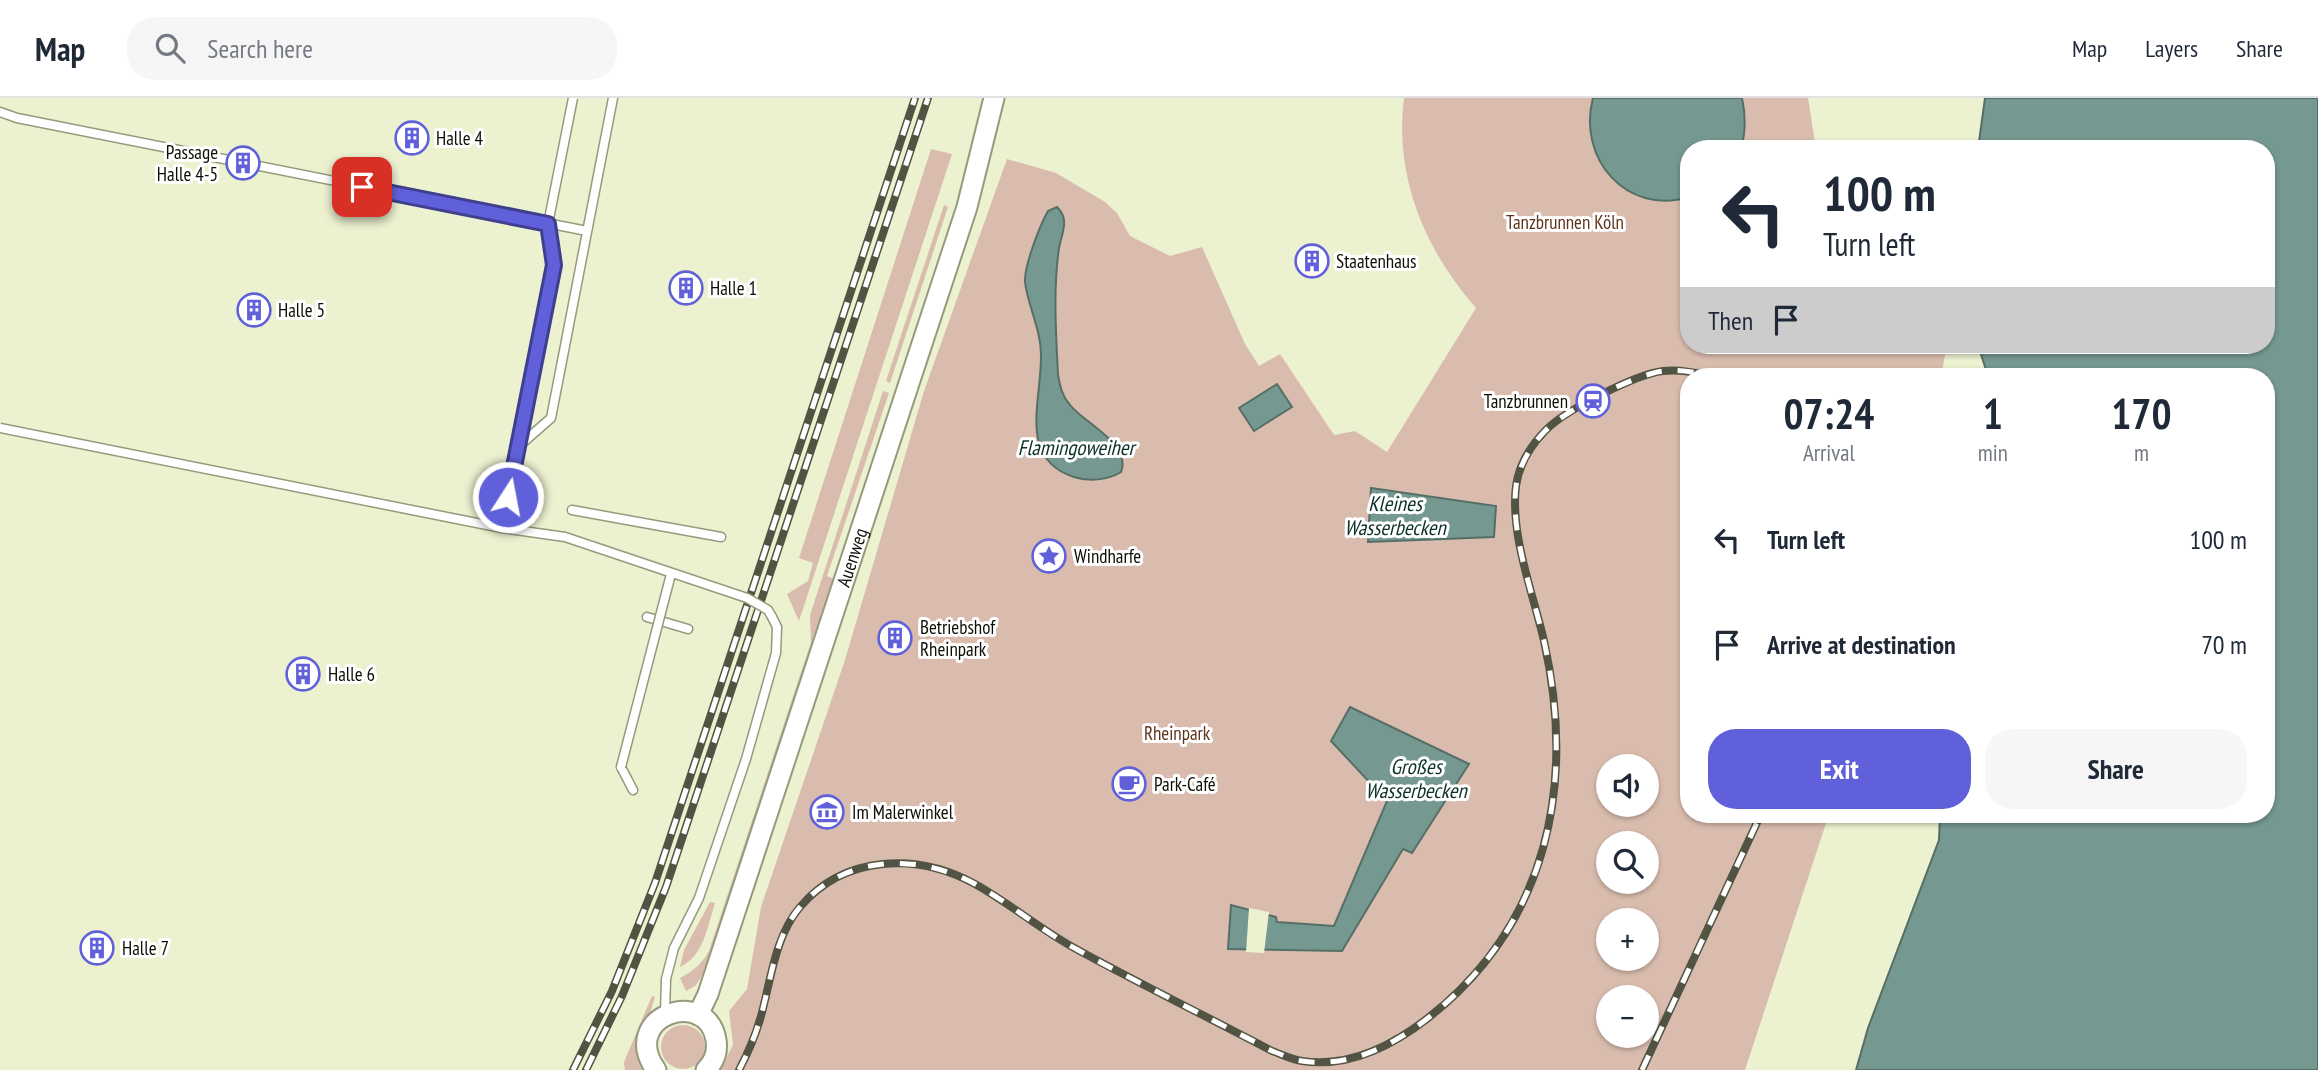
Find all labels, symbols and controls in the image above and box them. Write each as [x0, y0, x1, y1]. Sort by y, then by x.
search box [127, 17, 617, 80]
text: Map [35, 27, 85, 70]
icon: search [151, 29, 189, 67]
text: Search here [207, 32, 313, 65]
text: Map [2072, 33, 2107, 64]
text: Layers [2145, 33, 2198, 64]
text: Share [2236, 33, 2283, 64]
building icon: Halle 4 [393, 119, 431, 157]
place label: Halle 4 [436, 126, 484, 150]
place label: Passage Halle 4-5 [157, 140, 218, 186]
building icon: Passage Halle 4-5 [224, 144, 262, 182]
pin [332, 157, 392, 217]
text: 100 m [1823, 161, 1936, 225]
icon: arrive [343, 168, 381, 206]
icon: left [1708, 168, 1799, 259]
park label: Tanzbrunnen Köln [1506, 210, 1624, 234]
text: Turn left [1823, 223, 1915, 265]
building icon: Staatenhaus [1293, 242, 1331, 280]
place label: Staatenhaus [1336, 249, 1416, 273]
building icon: Halle 1 [667, 269, 705, 307]
place label: Halle 1 [710, 276, 757, 300]
building icon: Halle 5 [235, 291, 273, 329]
place label: Halle 5 [278, 298, 325, 322]
icon: arrive [1767, 301, 1805, 339]
text: Then [1708, 304, 1753, 337]
station icon: Tanzbrunnen [1574, 382, 1612, 420]
text: 07:24 [1783, 386, 1874, 441]
text: 1 [1983, 386, 2003, 441]
text: 170 [2111, 386, 2172, 441]
place label: Tanzbrunnen [1484, 389, 1568, 413]
water label: Flamingoweiher [1018, 434, 1137, 461]
text: Arrival [1803, 438, 1855, 467]
text: min [1978, 438, 2008, 467]
text: m [2134, 438, 2149, 467]
position arrow [471, 460, 545, 534]
water label: Kleines Wasserbecken [1344, 490, 1447, 541]
icon: left [1708, 521, 1746, 559]
text: Turn left [1767, 523, 1845, 556]
text: 100 m [2189, 523, 2247, 556]
street label: Auenweg [831, 525, 873, 590]
place icon: Windharfe [1030, 537, 1068, 575]
place label: Windharfe [1074, 544, 1141, 568]
place label: Betriebshof Rheinpark [920, 615, 996, 661]
building icon: Betriebshof Rheinpark [876, 619, 914, 657]
icon: arrive [1708, 626, 1746, 664]
text: Arrive at destination [1767, 628, 1956, 661]
text: 70 m [2201, 628, 2247, 661]
building icon: Halle 6 [284, 655, 322, 693]
place label: Halle 6 [328, 662, 375, 686]
park label: Rheinpark [1144, 721, 1211, 745]
button: Exit [1708, 729, 1971, 809]
button: Share [1985, 729, 2247, 809]
water label: Großes Wasserbecken [1365, 753, 1468, 804]
map controls [1596, 754, 1659, 1048]
button: sound [1596, 754, 1659, 817]
cafe icon: Park-Café [1110, 765, 1148, 803]
place label: Park-Café [1154, 772, 1216, 796]
museum icon: Im Malerwinkel [808, 793, 846, 831]
place label: Im Malerwinkel [852, 800, 954, 824]
button: search [1596, 831, 1659, 894]
button: + [1596, 908, 1659, 971]
building icon: Halle 7 [78, 929, 116, 967]
place label: Halle 7 [122, 936, 169, 960]
button: − [1596, 985, 1659, 1048]

